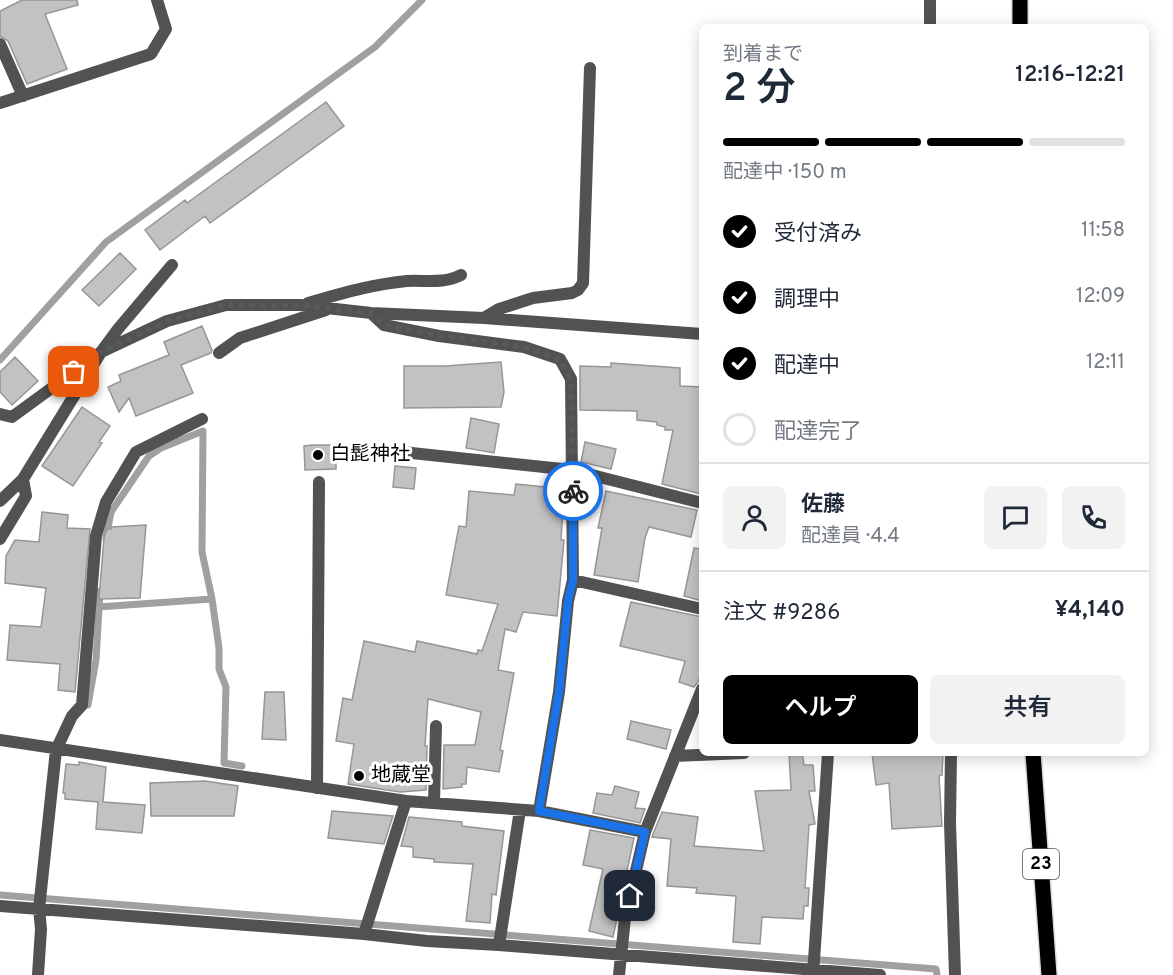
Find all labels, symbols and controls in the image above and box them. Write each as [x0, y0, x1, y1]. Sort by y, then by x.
text: 到着まで [723, 42, 803, 68]
text: 12:16–12:21 [1015, 62, 1125, 89]
text: 2 分 [723, 66, 795, 115]
text: 配達中 · 150 m [723, 160, 847, 186]
icon: check [723, 215, 756, 248]
text: 11:58 [1081, 218, 1125, 244]
text: 受付済み [774, 221, 862, 248]
icon: check [723, 281, 756, 314]
text: 12:09 [1076, 284, 1125, 310]
text: 調理中 [774, 287, 840, 314]
pin [48, 346, 99, 397]
icon: check [723, 347, 756, 380]
text: 12:11 [1086, 350, 1125, 376]
text: 配達中 [774, 353, 840, 380]
icon: bag [57, 355, 90, 388]
text: 配達完了 [774, 419, 862, 446]
place label: 白髭神社 [330, 442, 410, 468]
marker: 白髭神社 [311, 448, 325, 462]
courier [543, 461, 603, 521]
icon: bike [557, 475, 590, 508]
button: person [723, 486, 786, 549]
button: chat [984, 486, 1047, 549]
button: phone [1062, 486, 1125, 549]
text: 佐藤 [801, 492, 845, 519]
text: 配達員 · 4.4 [801, 524, 900, 550]
text: ¥4,140 [1055, 597, 1125, 624]
text: 注文 #9286 [723, 600, 840, 627]
button: ヘルプ [723, 675, 918, 744]
button: 共有 [930, 675, 1125, 744]
place label: 地蔵堂 [371, 763, 431, 789]
marker: 地蔵堂 [352, 769, 366, 783]
road number: 23 [1023, 849, 1059, 879]
pin [604, 870, 655, 921]
icon: home [613, 879, 646, 912]

